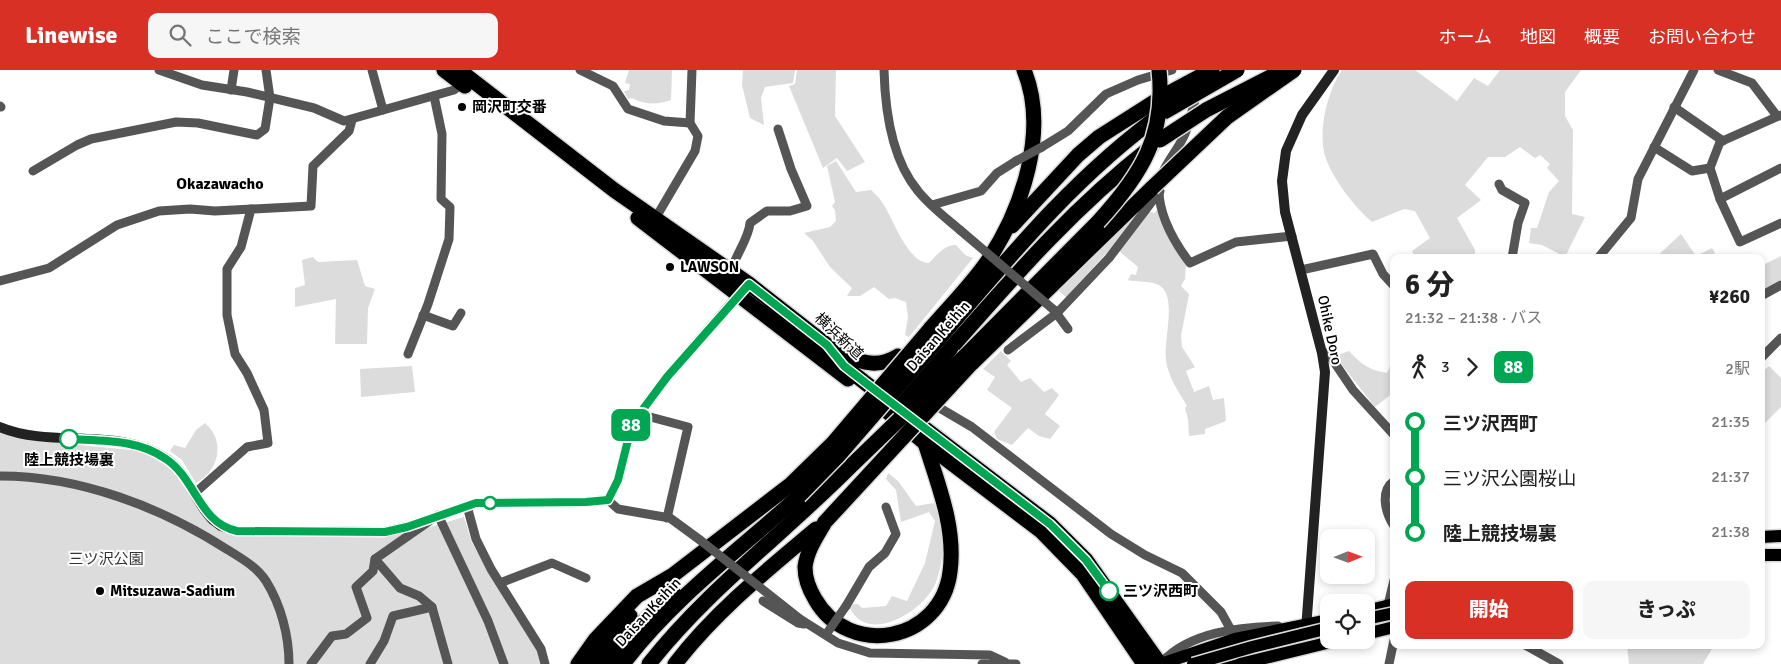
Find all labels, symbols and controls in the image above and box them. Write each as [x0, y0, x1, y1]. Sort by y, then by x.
search box [148, 13, 498, 58]
text: Linewise [25, 20, 118, 50]
icon: search [166, 21, 194, 49]
text: ここで検索 [206, 25, 301, 49]
text: ホーム [1439, 26, 1492, 48]
text: 地図 [1520, 26, 1556, 48]
text: 概要 [1584, 26, 1620, 48]
text: お問い合わせ [1648, 26, 1756, 48]
place label: 岡沢町交番 [472, 98, 547, 116]
marker: 岡沢町交番 [456, 101, 468, 113]
district label: Okazawacho [176, 174, 264, 194]
place label: LAWSON [680, 258, 739, 276]
marker: LAWSON [664, 261, 676, 273]
text: 6 分 [1405, 268, 1454, 302]
text: ¥260 [1709, 285, 1750, 309]
street label: Ohike Doro [1314, 294, 1346, 367]
street label: Daisan Keihin [902, 297, 974, 375]
text: 21:32 – 21:38 · バス [1405, 308, 1542, 328]
street label: 横浜新道 [811, 309, 867, 363]
icon: walk [1405, 353, 1433, 381]
icon: forward [1458, 353, 1486, 381]
text: 88 [1504, 356, 1523, 378]
text: 3 [1441, 357, 1450, 377]
text: 2駅 [1725, 359, 1750, 379]
line badge: 88 [608, 409, 654, 441]
text: 三ツ沢西町 [1443, 412, 1538, 436]
text: 21:35 [1711, 412, 1750, 432]
text: 88 [621, 414, 641, 436]
marker: 陸上競技場裏 [59, 429, 79, 449]
place label: 陸上競技場裏 [24, 451, 114, 469]
text: 三ツ沢公園桜山 [1443, 467, 1576, 491]
text: 21:37 [1711, 467, 1750, 487]
unlabelled marker [483, 496, 497, 510]
text: 陸上競技場裏 [1443, 522, 1557, 546]
text: 21:38 [1711, 522, 1750, 542]
north arrow [1320, 529, 1375, 584]
map controls [1320, 529, 1375, 649]
park label: 三ツ沢公園 [68, 550, 144, 568]
street label: Daisan Keihin [612, 574, 684, 650]
marker: 三ツ沢西町 [1099, 581, 1119, 601]
button: 開始 [1405, 581, 1573, 639]
button: きっぷ [1583, 581, 1750, 639]
place label: Mitsuzawa-Sadium [110, 582, 235, 600]
place label: 三ツ沢西町 [1123, 582, 1198, 600]
marker: Mitsuzawa-Sadium [94, 585, 106, 597]
button: locate [1320, 594, 1375, 649]

